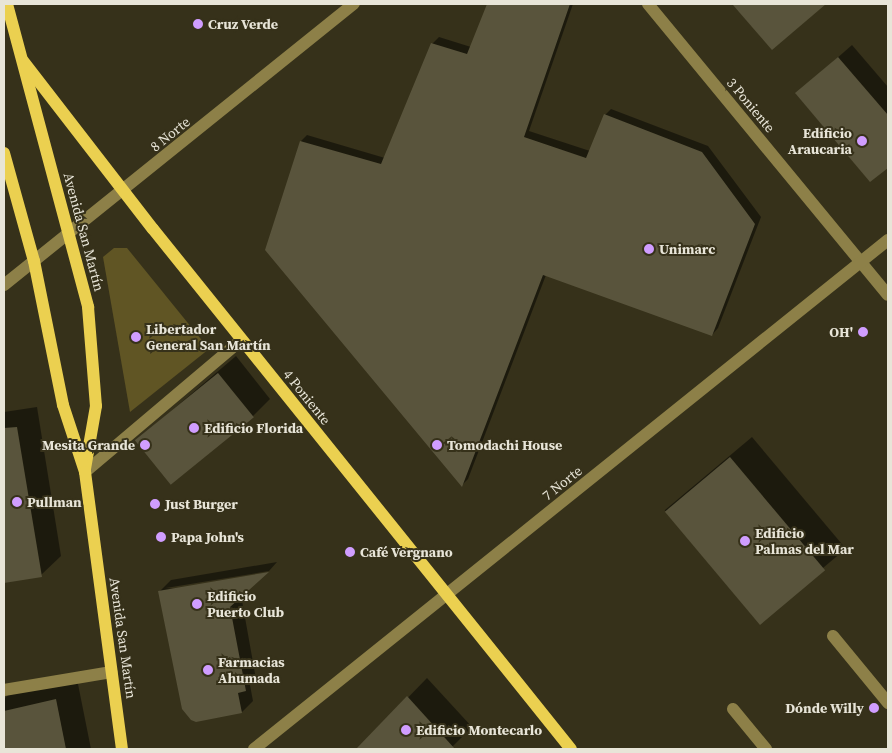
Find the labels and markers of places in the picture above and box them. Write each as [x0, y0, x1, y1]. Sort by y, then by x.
place label: Cruz Verde [208, 16, 278, 32]
marker: Cruz Verde [192, 18, 204, 30]
place label: Edificio Araucaria [788, 125, 852, 158]
marker: Edificio Araucaria [856, 135, 868, 147]
place label: Unimarc [659, 241, 715, 257]
marker: Unimarc [643, 243, 655, 255]
place label: Libertador General San Martín [146, 321, 271, 354]
place label: OH' [829, 324, 853, 340]
marker: OH' [857, 326, 869, 338]
marker: Libertador General San Martín [130, 331, 142, 343]
place label: Edificio Florida [204, 420, 303, 436]
marker: Edificio Florida [188, 422, 200, 434]
place label: Mesita Grande [42, 437, 135, 453]
place label: Tomodachi House [447, 437, 562, 453]
marker: Mesita Grande [139, 439, 151, 451]
marker: Tomodachi House [431, 439, 443, 451]
place label: Pullman [27, 494, 82, 510]
marker: Pullman [11, 496, 23, 508]
place label: Just Burger [165, 496, 238, 512]
marker: Just Burger [149, 498, 161, 510]
place label: Edificio Palmas del Mar [755, 525, 854, 558]
place label: Papa John's [171, 529, 244, 545]
marker: Papa John's [155, 531, 167, 543]
marker: Edificio Palmas del Mar [739, 535, 751, 547]
place label: Café Vergnano [360, 544, 453, 560]
marker: Café Vergnano [344, 546, 356, 558]
place label: Edificio Puerto Club [207, 588, 284, 620]
marker: Edificio Puerto Club [191, 598, 203, 610]
place label: Farmacias Ahumada [218, 654, 285, 686]
marker: Farmacias Ahumada [202, 664, 214, 676]
place label: Dónde Willy [785, 700, 864, 716]
marker: Dónde Willy [868, 702, 880, 714]
place label: Edificio Montecarlo [416, 722, 542, 738]
marker: Edificio Montecarlo [400, 724, 412, 736]

